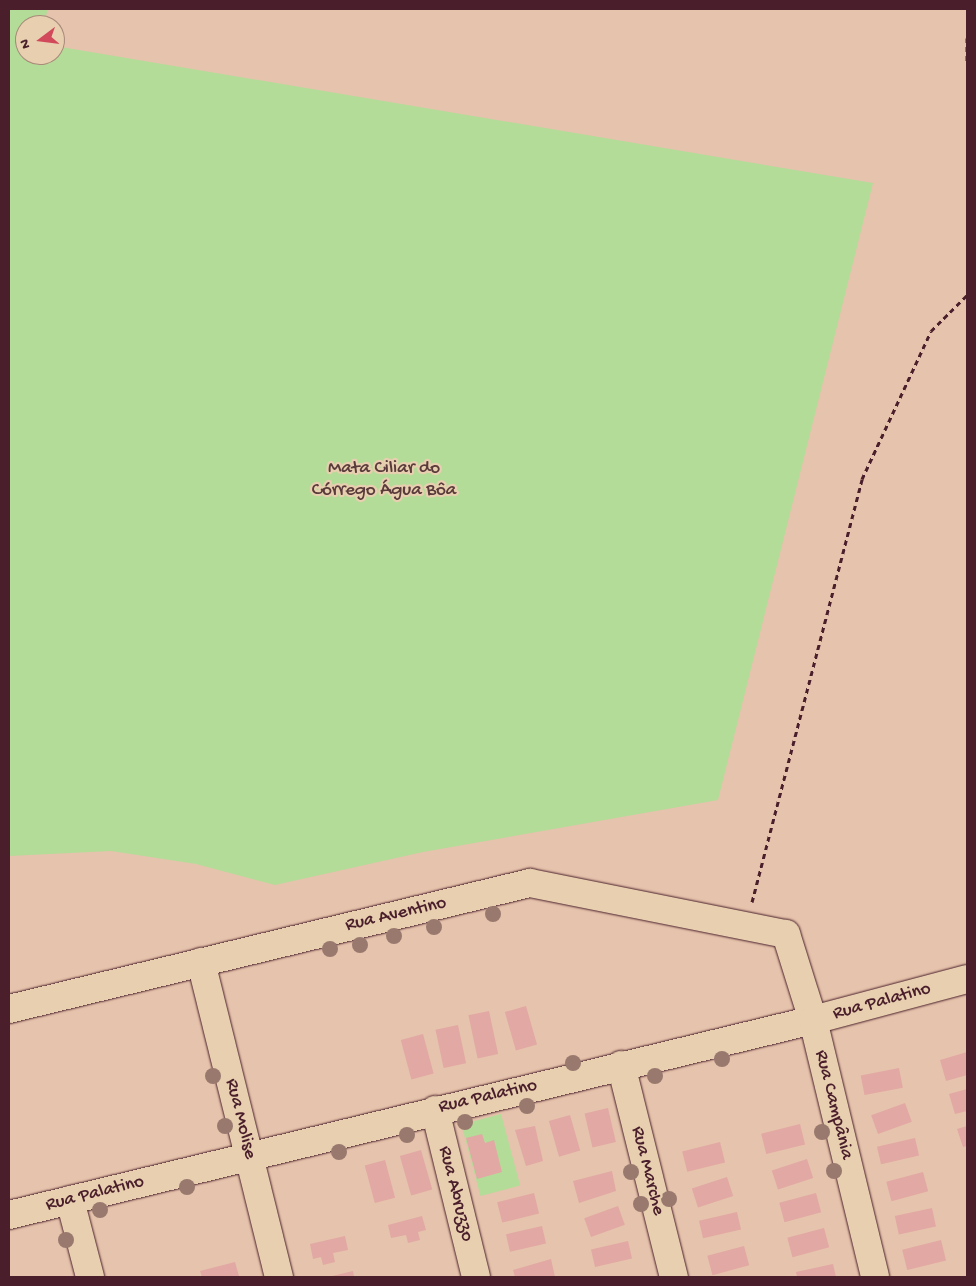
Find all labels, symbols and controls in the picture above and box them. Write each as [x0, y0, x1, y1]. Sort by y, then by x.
north arrow [15, 15, 65, 65]
text: N [17, 37, 35, 50]
park label: Mata Ciliar do Córrego Água Bôa [312, 458, 456, 502]
street label: Rua Aventino [343, 892, 449, 938]
street label: Rua Palatino [831, 978, 933, 1026]
street label: Rua Campânia [808, 1048, 858, 1162]
street label: Rua Palatino [436, 1075, 540, 1119]
street label: Rua Molise [219, 1076, 261, 1162]
street label: Rua Marche [625, 1124, 669, 1218]
street label: Rua Abruzzo [432, 1144, 478, 1244]
street label: Rua Palatino [44, 1171, 146, 1217]

